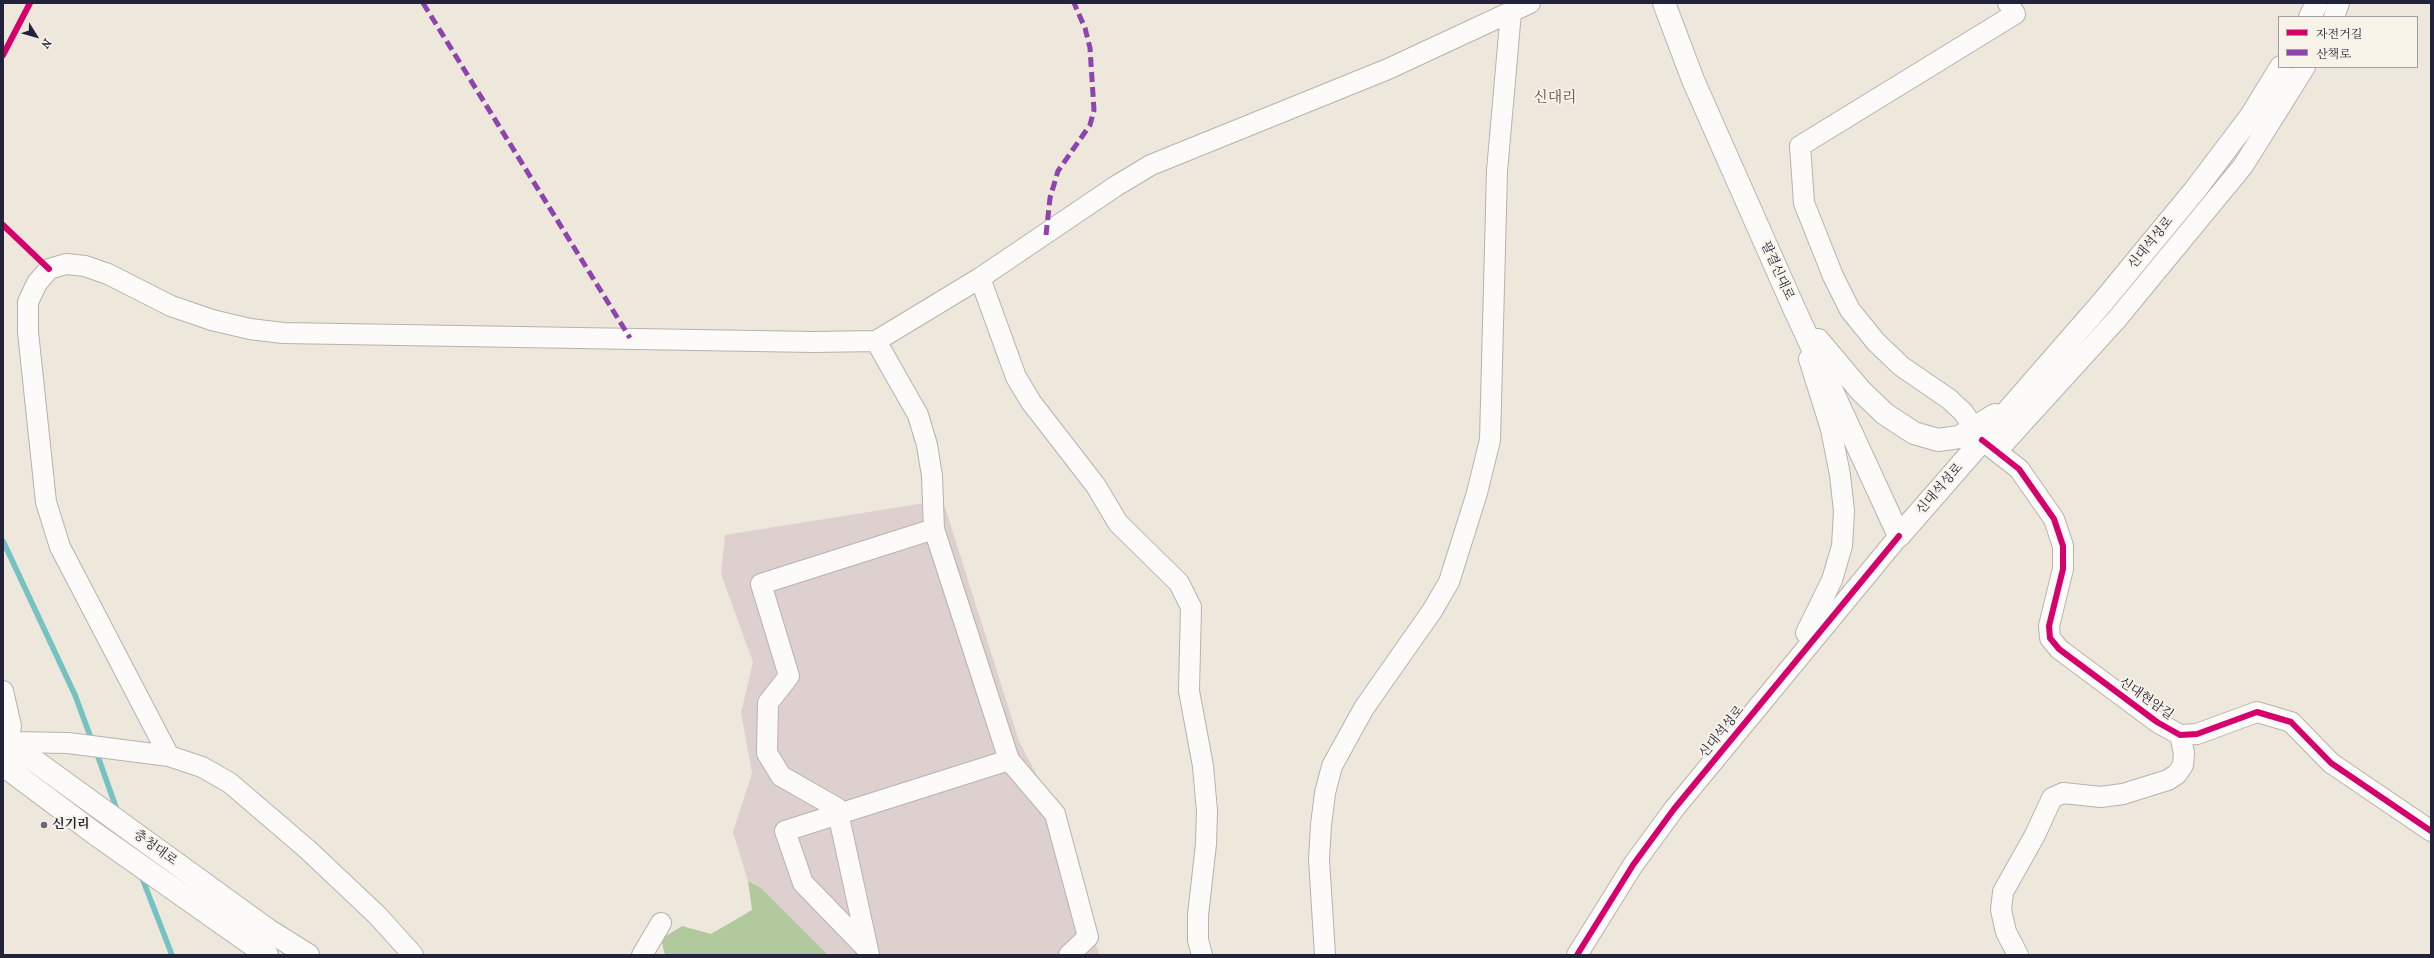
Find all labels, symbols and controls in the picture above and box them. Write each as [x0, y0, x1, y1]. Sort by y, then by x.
north arrow [16, 16, 56, 56]
legend [2278, 16, 2418, 68]
text: 자전거길 [2316, 27, 2362, 41]
text: N [38, 36, 54, 51]
text: 산책로 [2316, 47, 2351, 61]
district label: 신대리 [1533, 89, 1577, 107]
street label: 신대석성로 [2125, 214, 2177, 272]
street label: 팔결신대로 [1757, 239, 1797, 303]
street label: 신대석성로 [1914, 460, 1966, 518]
street label: 신대현암길 [2116, 675, 2176, 723]
street label: 신대석성로 [1696, 703, 1748, 761]
place label: 신기리 [52, 817, 90, 833]
marker: 신기리 [39, 820, 49, 830]
street label: 충청대로 [130, 827, 180, 869]

